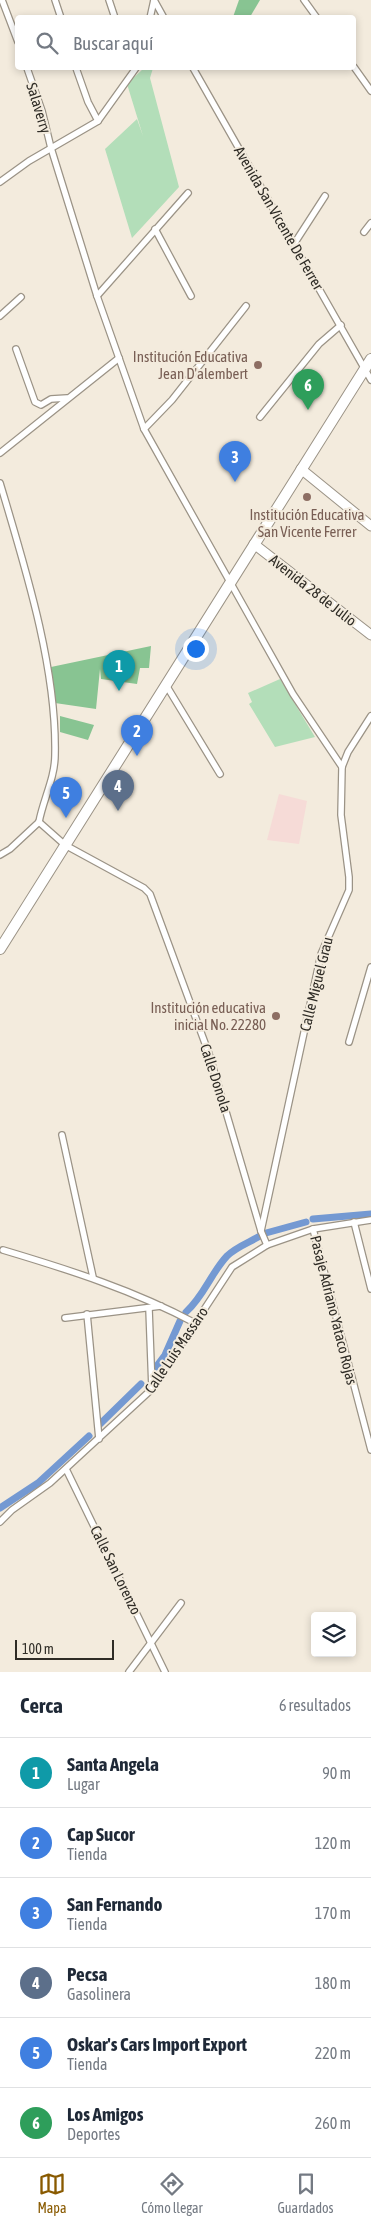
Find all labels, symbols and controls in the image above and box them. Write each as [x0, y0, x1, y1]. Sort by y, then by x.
search box [15, 15, 356, 70]
icon: search [33, 29, 61, 57]
text: Buscar aquí [73, 32, 153, 54]
street label: Salaverry [23, 81, 55, 135]
street label: Avenida San Vicente De Ferrer [231, 143, 327, 293]
place label: Institución Educativa Jean D'alembert [133, 348, 248, 382]
marker: Institución Educativa Jean D'alembert [252, 359, 264, 371]
pin: 6 [292, 369, 324, 410]
pin: 3 [219, 441, 251, 482]
marker: Institución Educativa San Vicente Ferrer [301, 491, 313, 503]
place label: Institución Educativa San Vicente Ferrer [249, 506, 365, 540]
street label: Avenida 28 de Julio [266, 551, 360, 629]
your location [183, 636, 209, 662]
pin: 1 [103, 650, 135, 691]
pin: 2 [121, 715, 153, 756]
pin: 4 [102, 770, 134, 811]
pin: 5 [50, 777, 82, 818]
street label: Calle Miguel Grau [296, 935, 336, 1033]
place label: Institución educativa inicial No. 22280 [150, 999, 266, 1033]
marker: Institución educativa inicial No. 22280 [270, 1010, 282, 1022]
street label: Calle Donola [197, 1042, 235, 1114]
street label: Pasaje Adriano Yataco Rojas [307, 1234, 361, 1386]
street label: Calle Luis Massaro [141, 1304, 211, 1396]
street label: Calle San Lorenzo [87, 1523, 145, 1617]
map controls [311, 1612, 356, 1657]
button: layers [311, 1612, 356, 1657]
scale bar [15, 1637, 114, 1660]
text: 100 m [22, 1641, 54, 1657]
text: Cerca [20, 1693, 63, 1717]
text: 6 resultados [279, 1696, 351, 1714]
text: Santa Angela [67, 1753, 159, 1775]
text: 1 [32, 1764, 40, 1782]
text: 90 m [322, 1764, 351, 1782]
text: Lugar [67, 1775, 100, 1793]
text: Cap Sucor [67, 1823, 135, 1845]
text: 2 [32, 1834, 40, 1852]
text: 120 m [315, 1834, 351, 1852]
text: Tienda [67, 1845, 107, 1863]
text: San Fernando [67, 1893, 162, 1915]
text: 3 [32, 1904, 40, 1922]
text: 170 m [315, 1904, 351, 1922]
text: Tienda [67, 1915, 107, 1933]
text: Pecsa [67, 1963, 107, 1985]
text: 4 [32, 1974, 40, 1992]
text: 180 m [315, 1974, 351, 1992]
text: Gasolinera [67, 1985, 131, 2003]
text: Oskar's Cars Import Export [67, 2033, 247, 2055]
text: 5 [32, 2044, 40, 2062]
text: 220 m [315, 2044, 351, 2062]
text: Tienda [67, 2055, 107, 2073]
text: Los Amigos [67, 2103, 143, 2125]
text: 6 [32, 2114, 40, 2132]
text: 260 m [315, 2114, 351, 2132]
text: Deportes [67, 2125, 120, 2143]
tab: Mapa [37, 2170, 66, 2216]
tab: Cómo llegar [141, 2170, 203, 2216]
tab: Guardados [277, 2170, 334, 2216]

